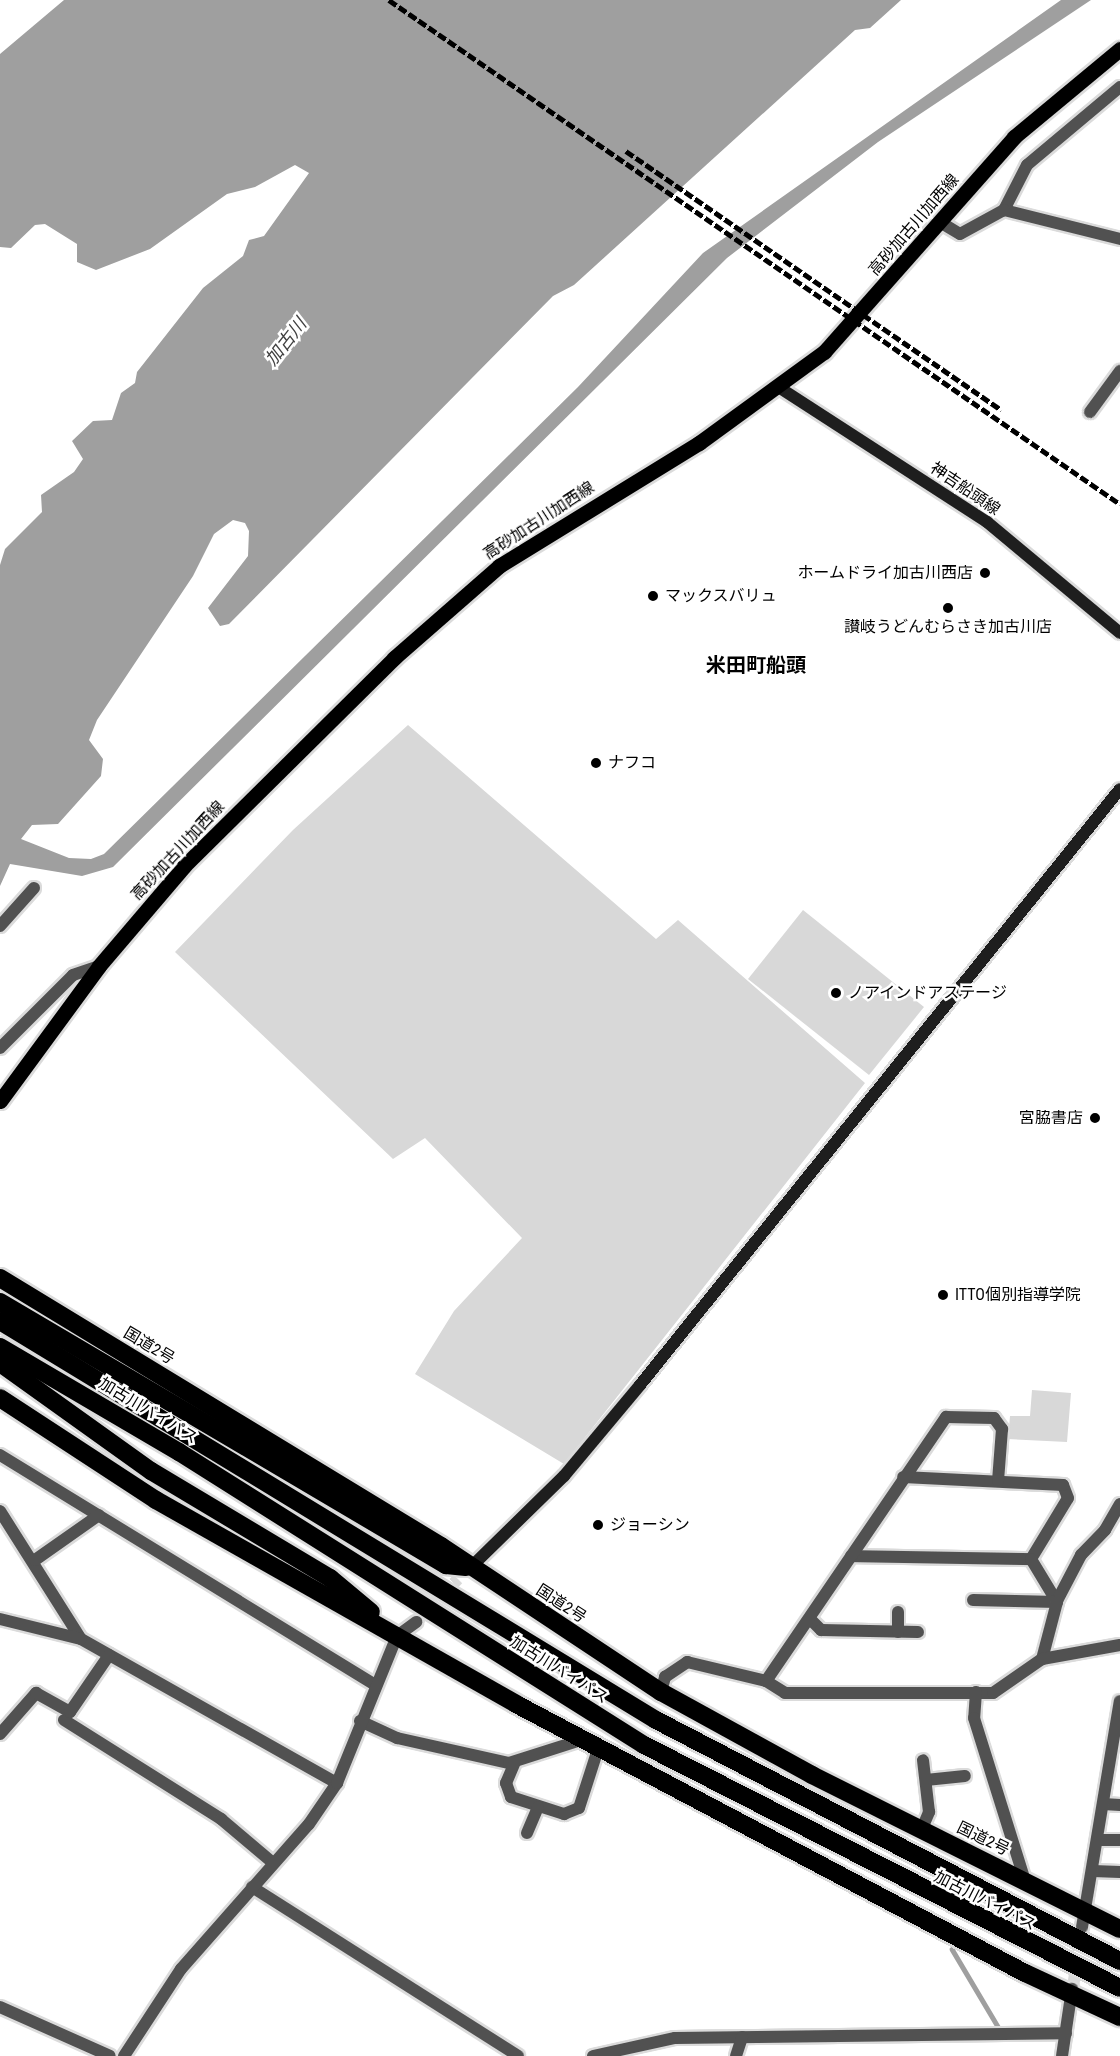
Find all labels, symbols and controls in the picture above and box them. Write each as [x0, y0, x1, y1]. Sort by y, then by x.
street label: 高砂加古川加西線 [865, 170, 963, 280]
water label: 加古川 [261, 314, 311, 370]
street label: 神吉船頭線 [926, 459, 1004, 519]
street label: 高砂加古川加西線 [480, 478, 598, 564]
place label: ホームドライ加古川西店 [797, 563, 973, 583]
marker: ホームドライ加古川西店 [978, 566, 992, 580]
place label: マックスバリュ [665, 586, 777, 606]
marker: マックスバリュ [646, 589, 660, 603]
marker: 讃岐うどんむらさき加古川店 [941, 601, 955, 615]
place label: 讃岐うどんむらさき加古川店 [844, 617, 1052, 637]
district label: 米田町船頭 [706, 653, 806, 677]
place label: ナフコ [608, 753, 656, 773]
marker: ナフコ [589, 756, 603, 770]
street label: 高砂加古川加西線 [127, 798, 229, 904]
place label: ノアインドアステージ [848, 983, 1008, 1003]
marker: ノアインドアステージ [829, 986, 843, 1000]
place label: 宮脇書店 [1019, 1108, 1083, 1128]
marker: 宮脇書店 [1088, 1111, 1102, 1125]
place label: ITTO個別指導学院 [955, 1285, 1081, 1305]
marker: ITTO個別指導学院 [936, 1288, 950, 1302]
street label: 国道2号 [120, 1323, 178, 1369]
street label: 加古川バイパス [95, 1374, 201, 1448]
place label: ジョーシン [610, 1515, 690, 1535]
marker: ジョーシン [591, 1518, 605, 1532]
street label: 国道2号 [532, 1581, 590, 1627]
street label: 加古川バイパス [506, 1632, 612, 1708]
street label: 国道2号 [954, 1818, 1012, 1860]
street label: 加古川バイパス [931, 1867, 1039, 1935]

